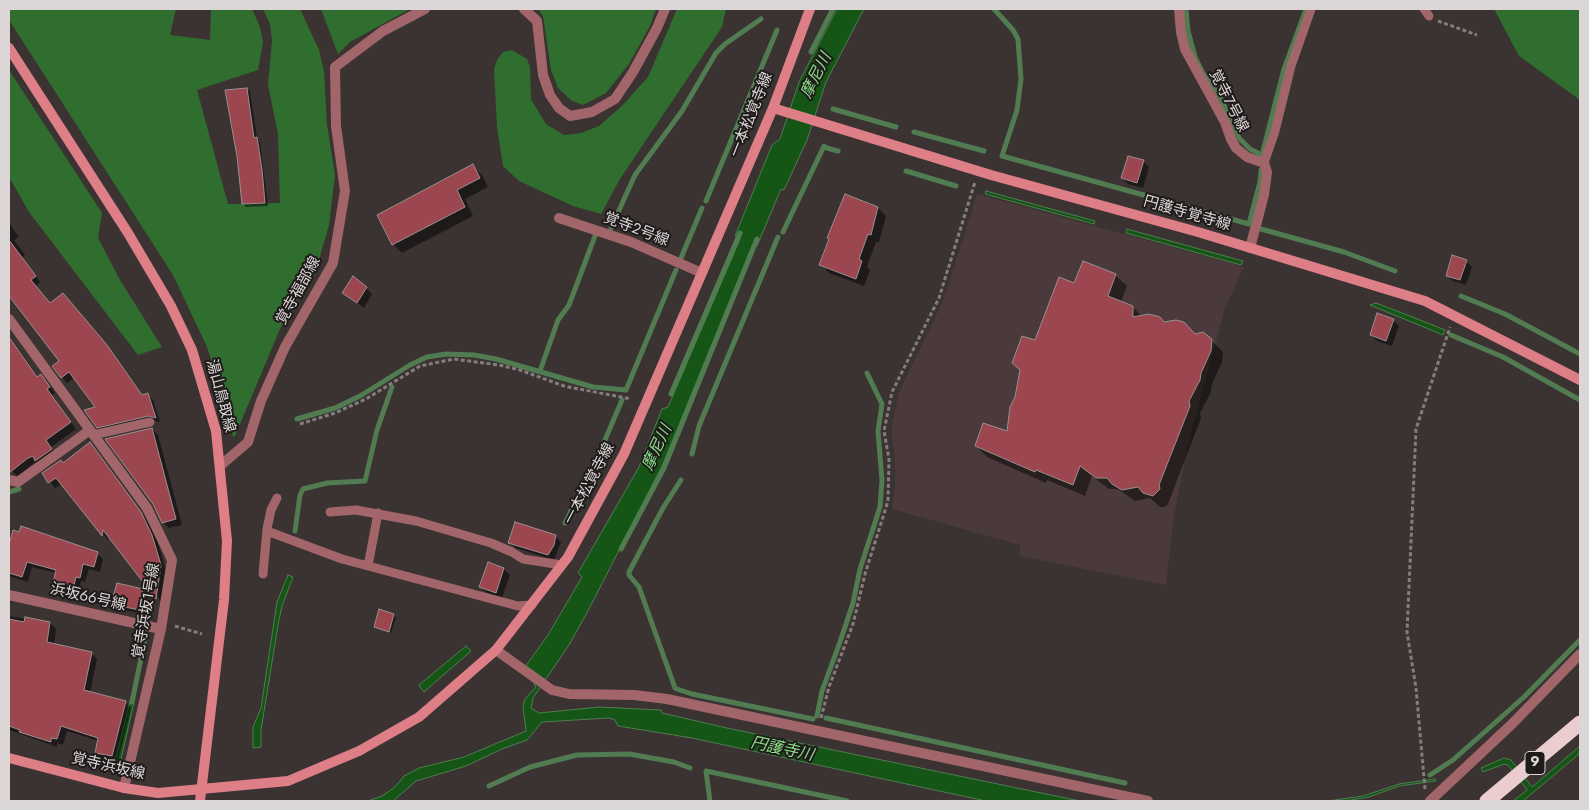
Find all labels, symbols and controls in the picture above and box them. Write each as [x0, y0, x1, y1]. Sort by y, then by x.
water label: 摩尼川 [798, 50, 836, 102]
street label: 覚寺7号線 [1205, 67, 1251, 135]
street label: 一本松覚寺線 [727, 70, 777, 160]
street label: 円護寺覚寺線 [1141, 193, 1233, 235]
street label: 覚寺2号線 [601, 209, 671, 251]
street label: 覚寺福部線 [273, 254, 325, 328]
street label: 湯山鳥取線 [202, 357, 238, 435]
water label: 摩尼川 [639, 422, 677, 474]
street label: 一本松覚寺線 [561, 440, 619, 528]
street label: 覚寺浜坂1号線 [130, 562, 164, 660]
street label: 浜坂66号線 [48, 581, 128, 615]
water label: 円護寺川 [749, 734, 815, 766]
street label: 覚寺浜坂線 [69, 750, 147, 784]
road number: 9 [1525, 751, 1545, 774]

